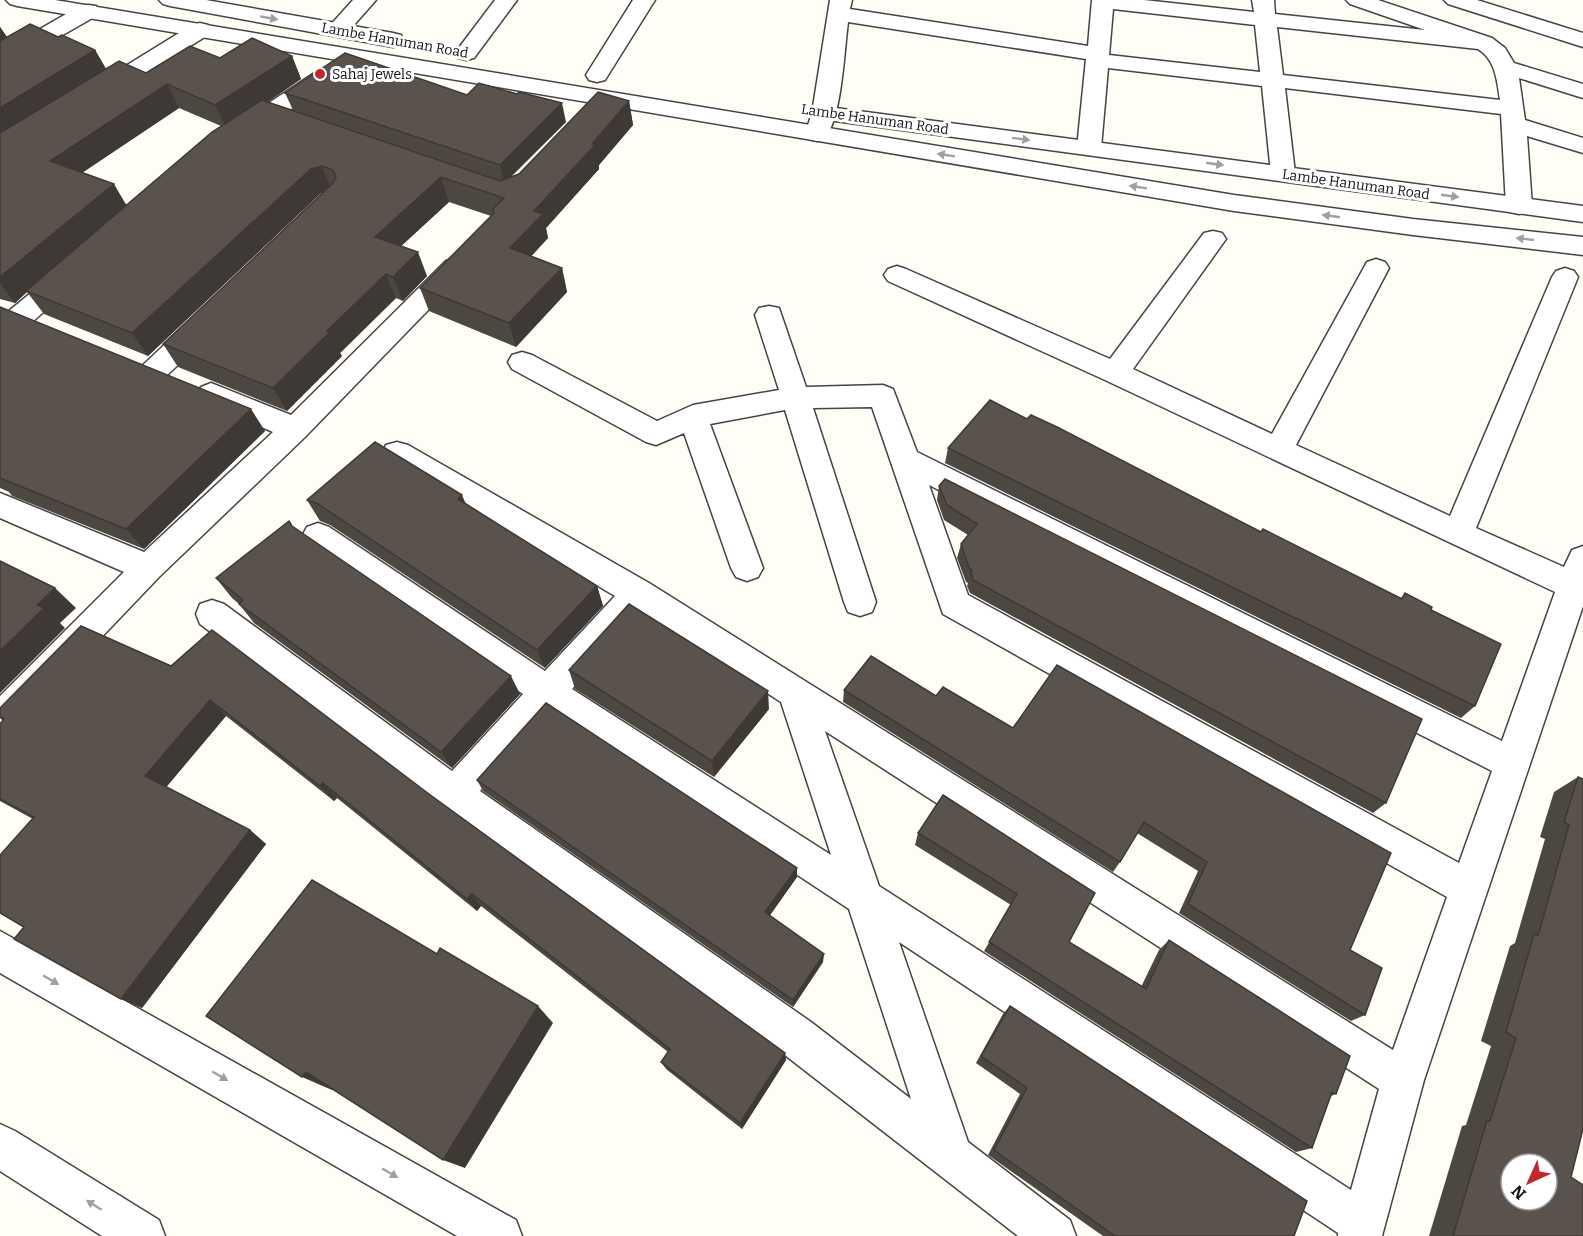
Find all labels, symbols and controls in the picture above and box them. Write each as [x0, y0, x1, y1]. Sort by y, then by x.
one-way arrow [260, 13, 279, 22]
street label: Lambe Hanuman Road [320, 19, 470, 62]
place label: Sahaj Jewels [332, 66, 412, 83]
marker: Sahaj Jewels [313, 67, 327, 81]
street label: Lambe Hanuman Road [800, 101, 950, 138]
one-way arrow [1012, 134, 1031, 143]
one-way arrow [936, 150, 955, 159]
one-way arrow [1205, 160, 1224, 169]
street label: Lambe Hanuman Road [1281, 166, 1431, 203]
one-way arrow [1129, 182, 1148, 191]
one-way arrow [1440, 192, 1459, 201]
one-way arrow [1322, 212, 1341, 221]
one-way arrow [1515, 235, 1534, 244]
one-way arrow [43, 974, 59, 985]
one-way arrow [212, 1071, 229, 1081]
north arrow [1499, 1152, 1559, 1212]
one-way arrow [381, 1168, 398, 1178]
text: N [1508, 1181, 1530, 1203]
one-way arrow [86, 1199, 102, 1210]

